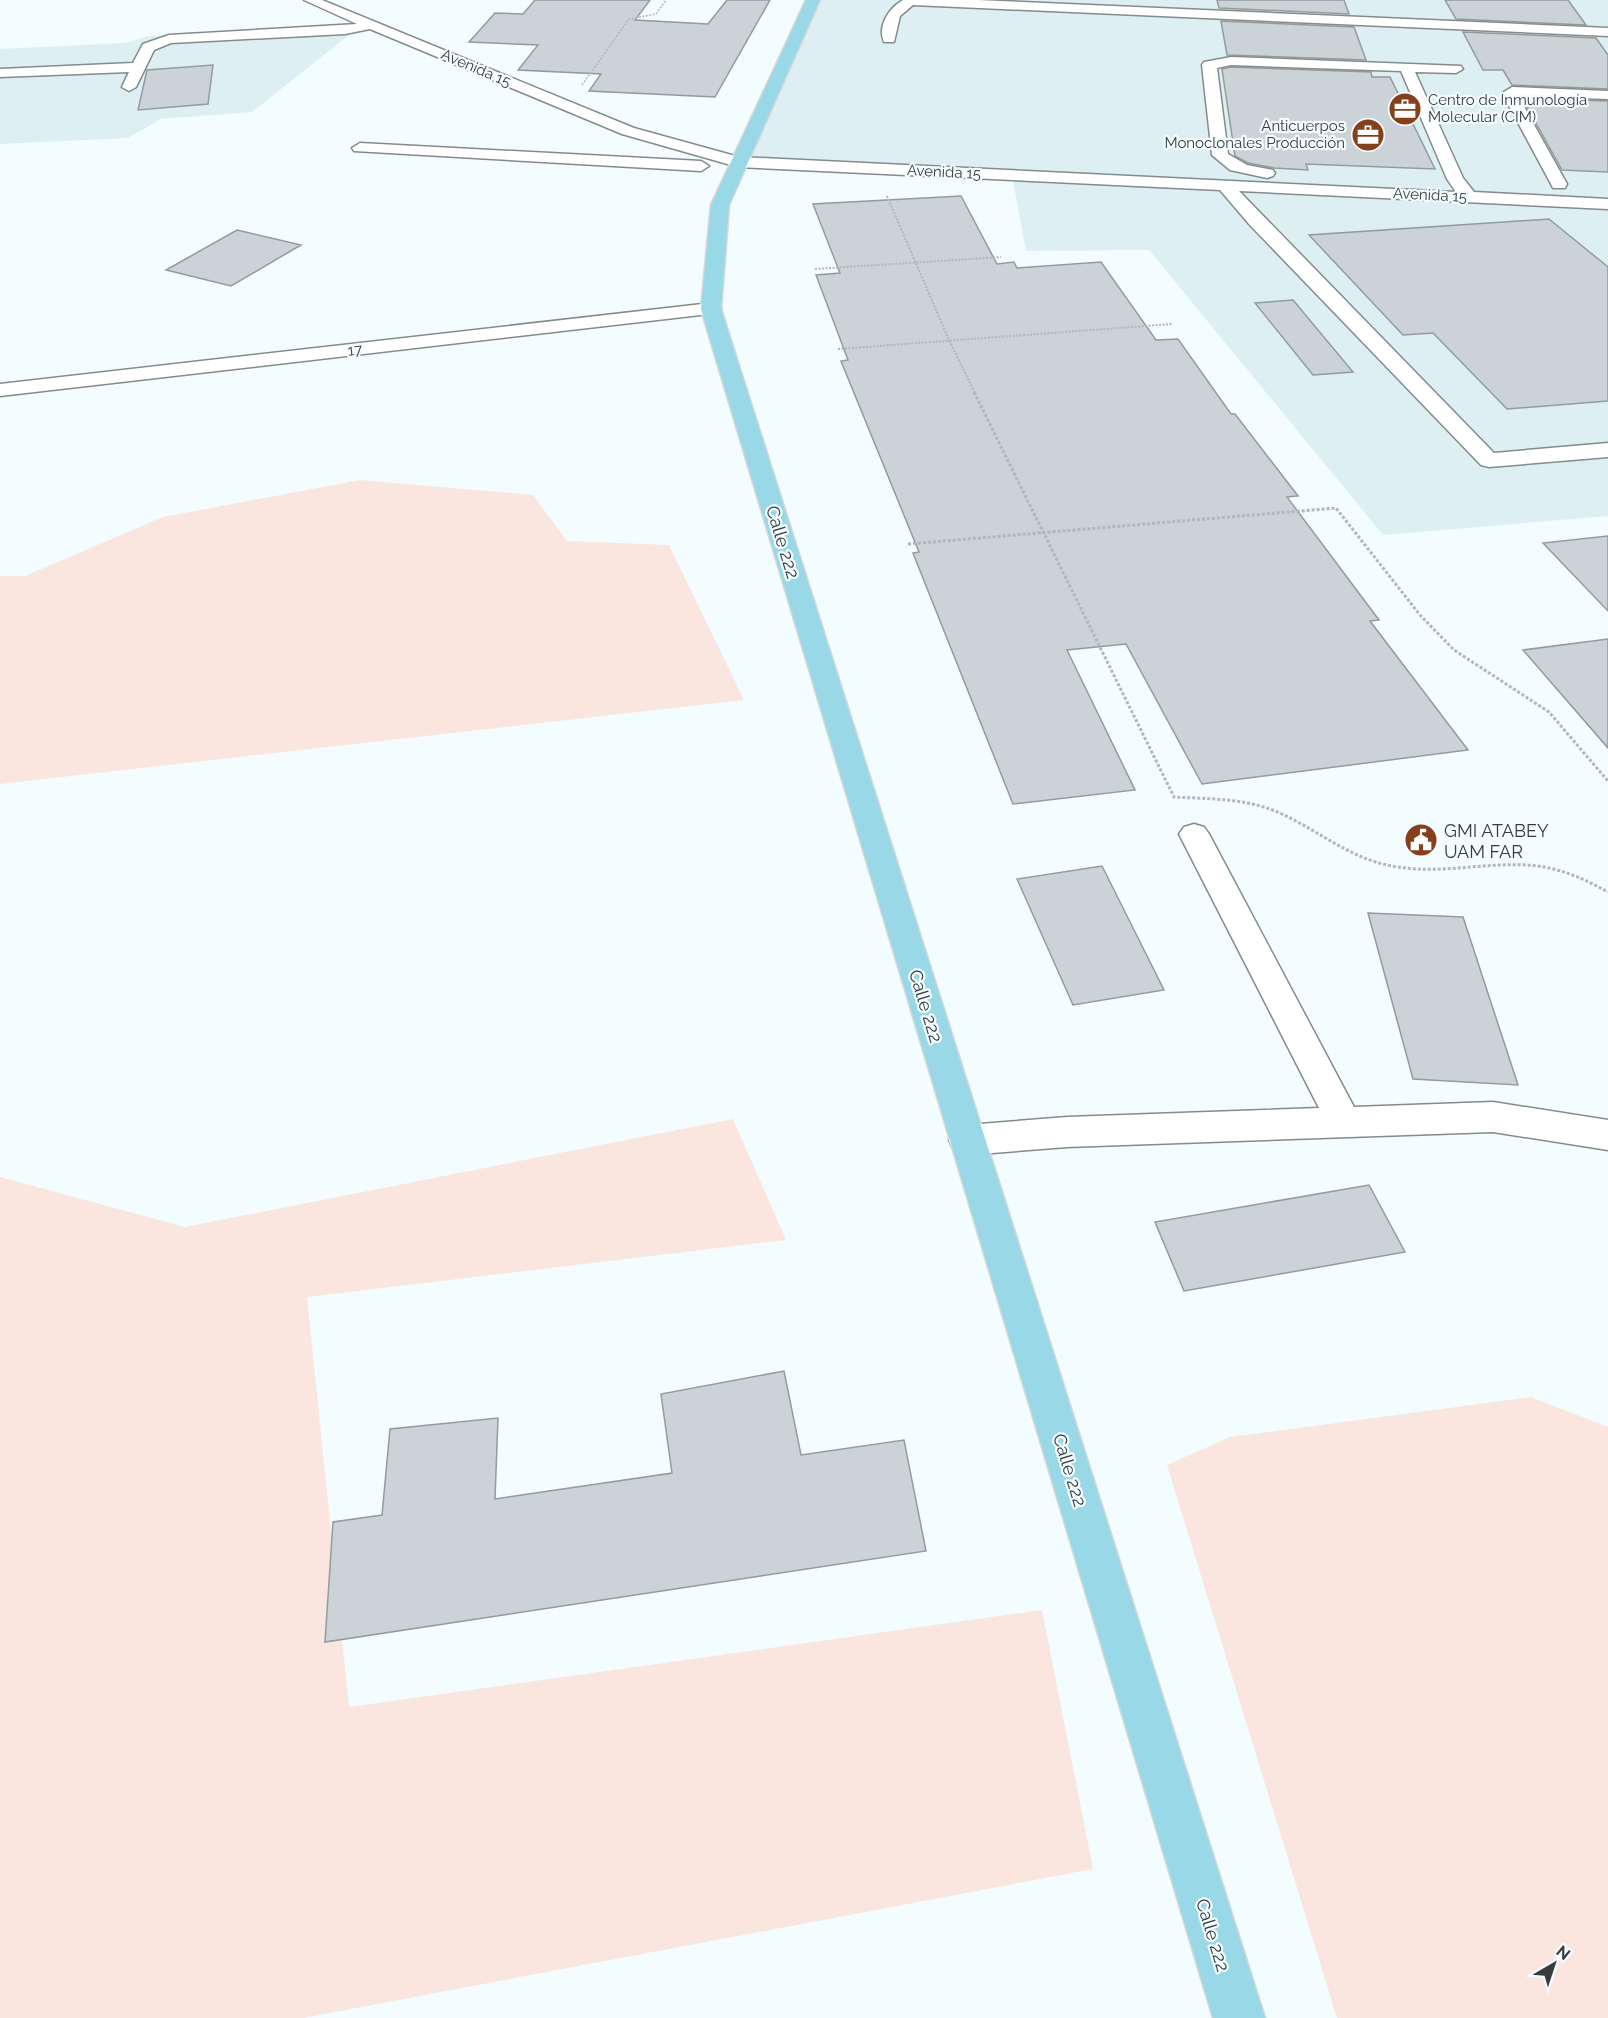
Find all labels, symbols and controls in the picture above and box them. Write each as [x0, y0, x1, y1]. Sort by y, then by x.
street label: Avenida 15 [438, 45, 514, 91]
office icon: Centro de Inmunología Molecular (CIM) [1387, 91, 1423, 127]
place label: Centro de Inmunología Molecular (CIM) [1428, 91, 1587, 126]
place label: Anticuerpos Monoclonales Producción [1164, 117, 1345, 152]
office icon: Anticuerpos Monoclonales Producción [1350, 117, 1386, 153]
street label: Avenida 15 [907, 161, 981, 183]
street label: Avenida 15 [1393, 184, 1467, 206]
street label: 17 [347, 340, 363, 360]
street label: Calle 222 [762, 503, 804, 581]
place label: GMI ATABEY UAM FAR [1444, 820, 1549, 862]
public building icon: GMI ATABEY UAM FAR [1403, 822, 1439, 858]
street label: Calle 222 [905, 967, 947, 1045]
street label: Calle 222 [1049, 1431, 1091, 1509]
street label: Calle 222 [1192, 1896, 1234, 1974]
north arrow [1524, 1934, 1584, 1994]
text: N [1552, 1942, 1574, 1964]

